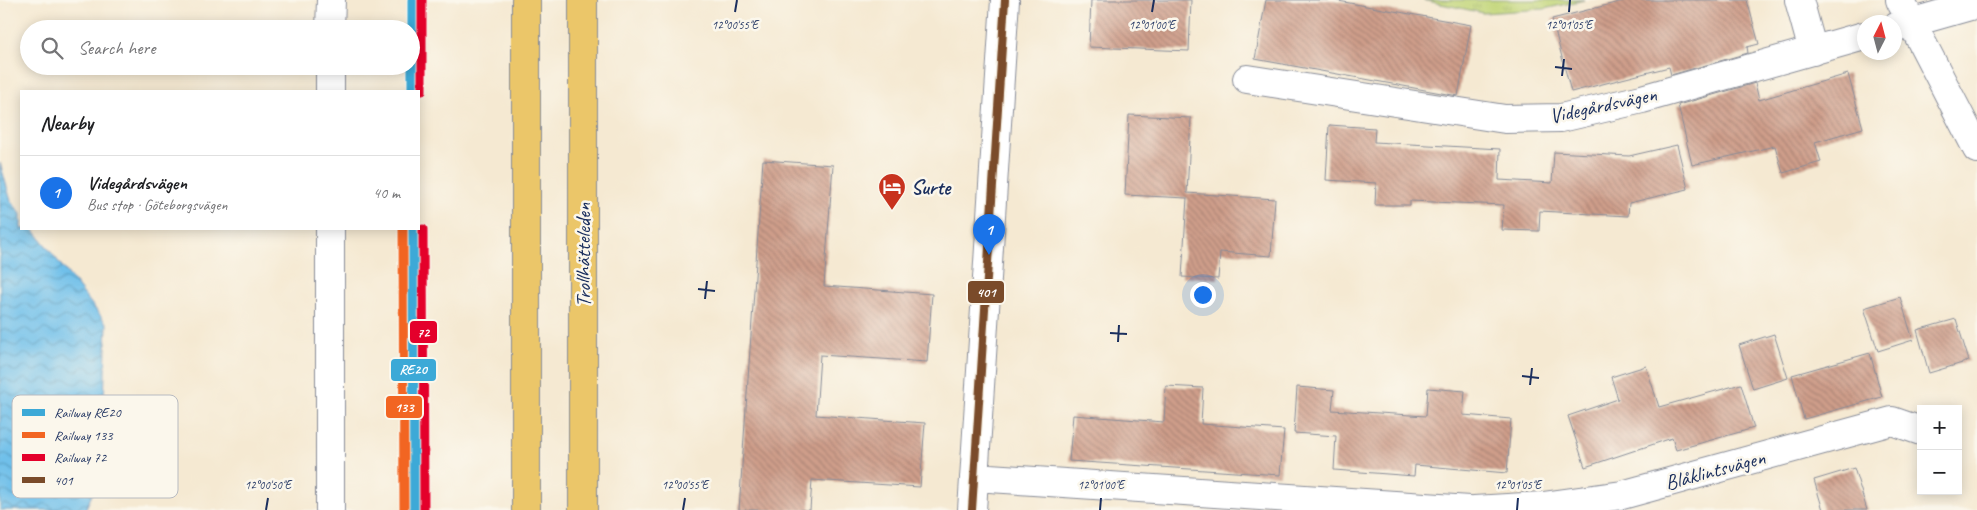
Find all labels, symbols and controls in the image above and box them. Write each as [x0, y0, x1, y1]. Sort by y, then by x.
north arrow [1857, 15, 1902, 60]
text: 12°00'55"E [712, 17, 760, 33]
text: 12°01'00"E [1129, 17, 1177, 33]
text: 12°01'05"E [1546, 17, 1594, 33]
search box [20, 20, 420, 75]
icon: search [38, 34, 66, 62]
text: Search here [78, 36, 155, 60]
street label: Videgårdsvägen [1547, 81, 1659, 129]
text: Nearby [40, 110, 93, 136]
text: Videgårdsvägen [87, 171, 187, 195]
hotel icon: Surte [877, 172, 907, 211]
place label: Surte [911, 174, 952, 200]
text: 1 [52, 183, 60, 203]
text: 40 m [373, 183, 400, 203]
text: Bus stop · Göteborgsvägen [87, 195, 228, 215]
street label: Trollhätteleden [570, 202, 596, 307]
pin: 1 [973, 214, 1005, 255]
line badge: 401 [967, 280, 1005, 304]
your location [1190, 282, 1216, 308]
text: 401 [977, 284, 997, 301]
line badge: 72 [409, 320, 438, 344]
text: 72 [417, 324, 431, 341]
line badge: RE20 [390, 358, 437, 382]
text: RE20 [399, 361, 428, 378]
legend [12, 395, 178, 498]
line badge: 133 [385, 395, 423, 419]
text: 133 [395, 399, 415, 416]
text: Railway RE20 [54, 404, 123, 421]
map controls [1917, 405, 1962, 495]
button: + [1917, 405, 1962, 450]
text: Railway 133 [54, 427, 114, 444]
street label: Blåklintsvägen [1662, 444, 1768, 496]
text: Railway 72 [54, 449, 108, 466]
button: − [1917, 450, 1962, 495]
text: 401 [54, 472, 74, 489]
text: 12°00'50"E [245, 477, 293, 493]
text: 12°00'55"E [662, 477, 710, 493]
text: 12°01'00"E [1078, 477, 1126, 493]
text: 12°01'05"E [1495, 477, 1543, 493]

